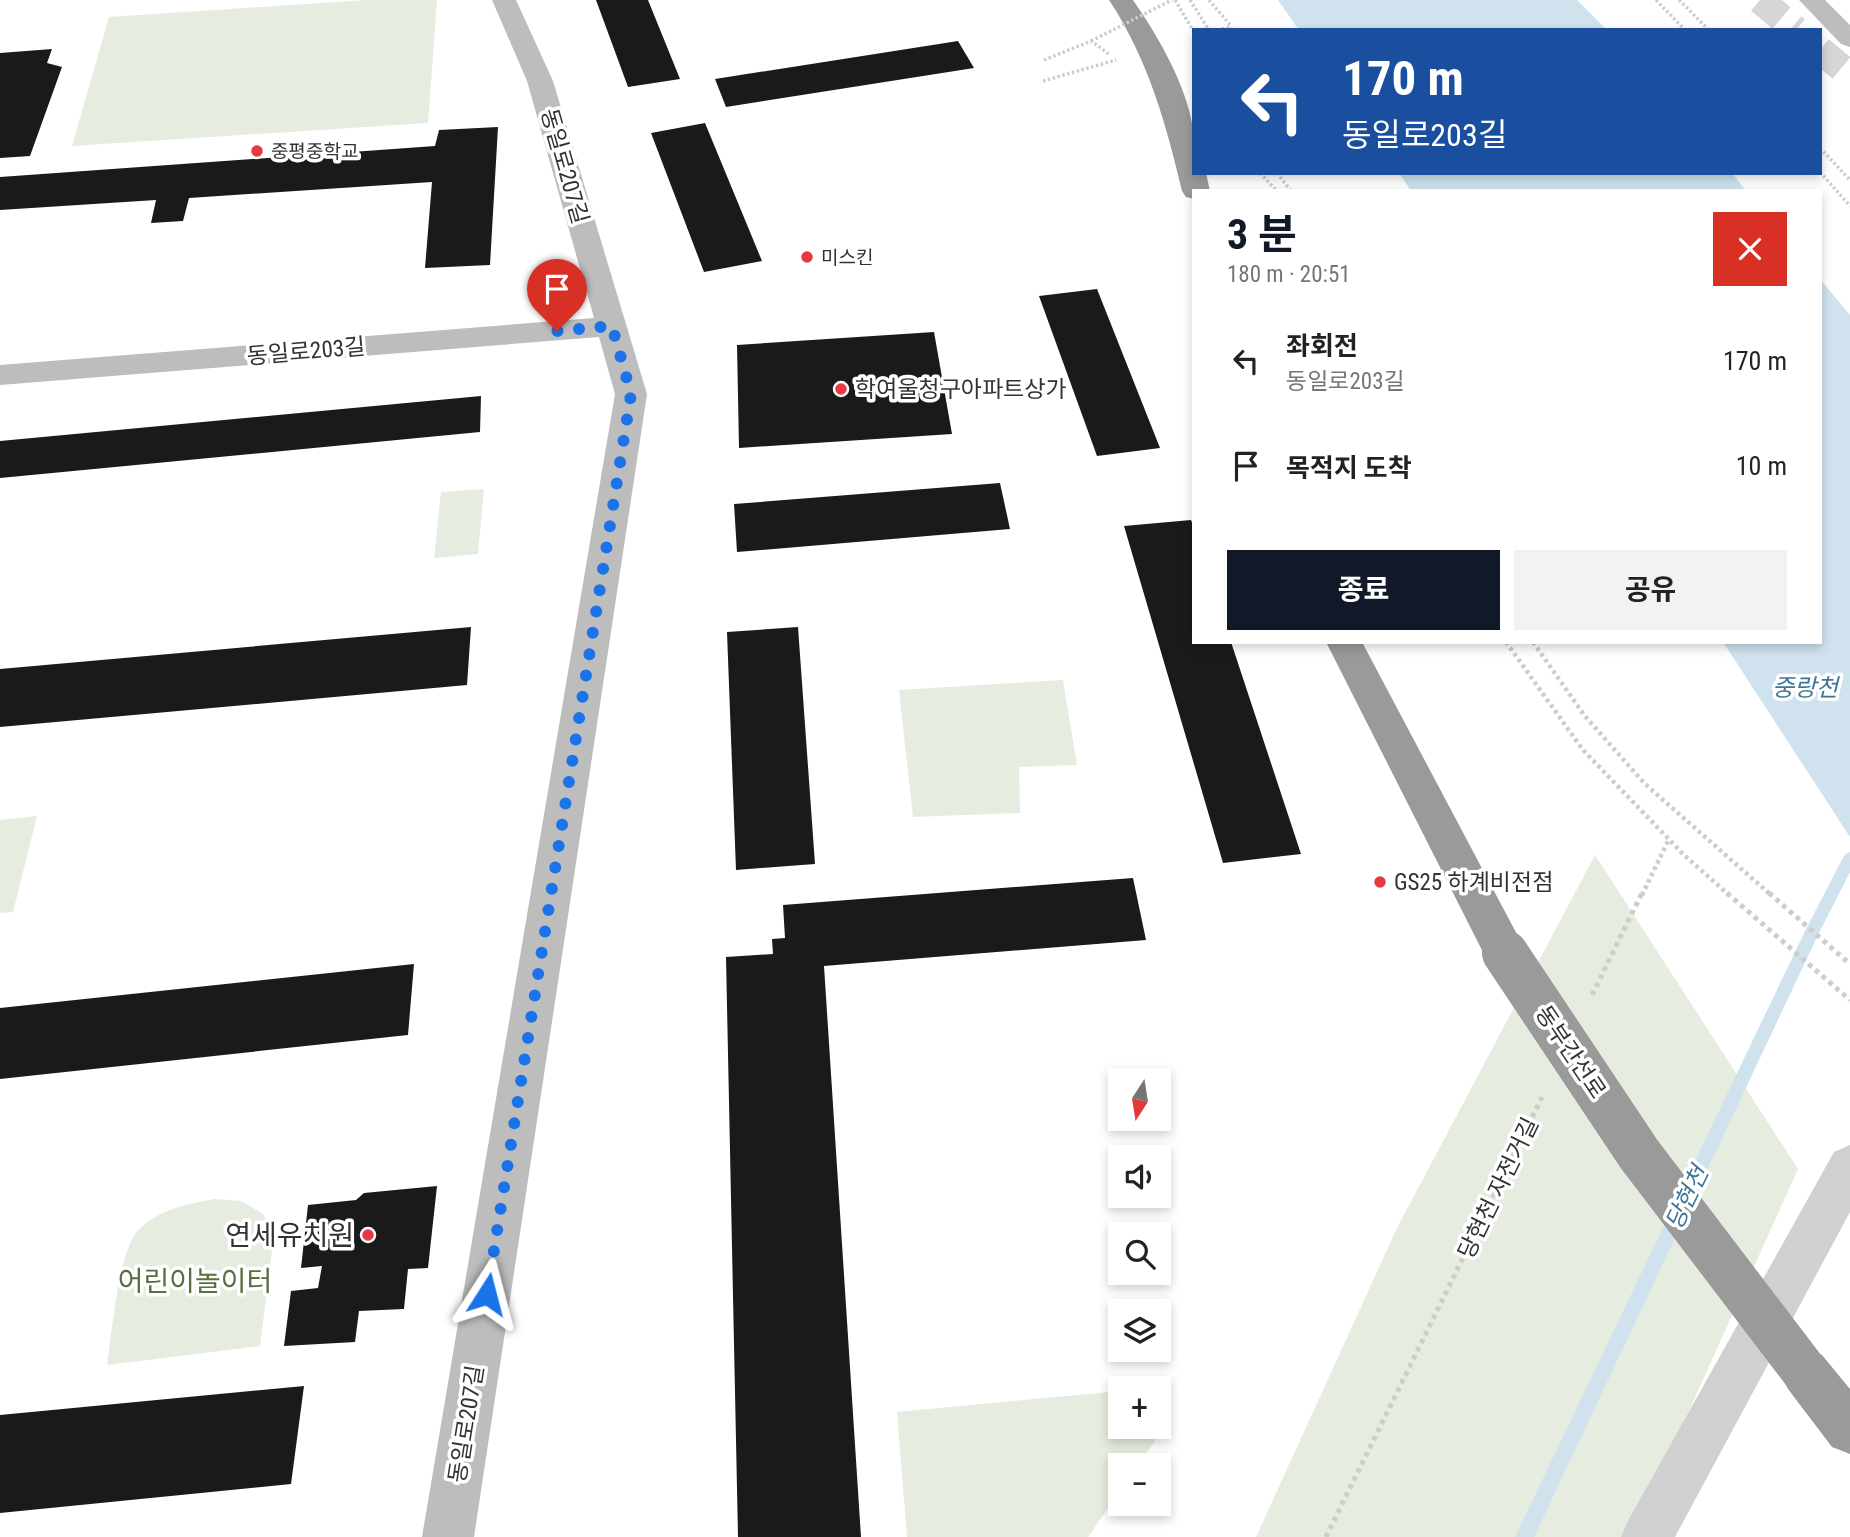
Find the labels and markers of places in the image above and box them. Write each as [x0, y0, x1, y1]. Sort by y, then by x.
place label: 중평중학교 [271, 140, 358, 163]
marker: 중평중학교 [249, 143, 265, 159]
place label: 미스킨 [821, 246, 873, 269]
marker: 미스킨 [799, 249, 815, 265]
pin [527, 259, 587, 331]
place label: 학여울청구아파트상가 [855, 376, 1067, 403]
marker: 학여울청구아파트상가 [833, 381, 849, 397]
place label: GS25 하계비전점 [1394, 869, 1553, 896]
marker: GS25 하계비전점 [1372, 874, 1388, 890]
place label: 연세유치원 [225, 1219, 354, 1252]
marker: 연세유치원 [360, 1227, 376, 1243]

